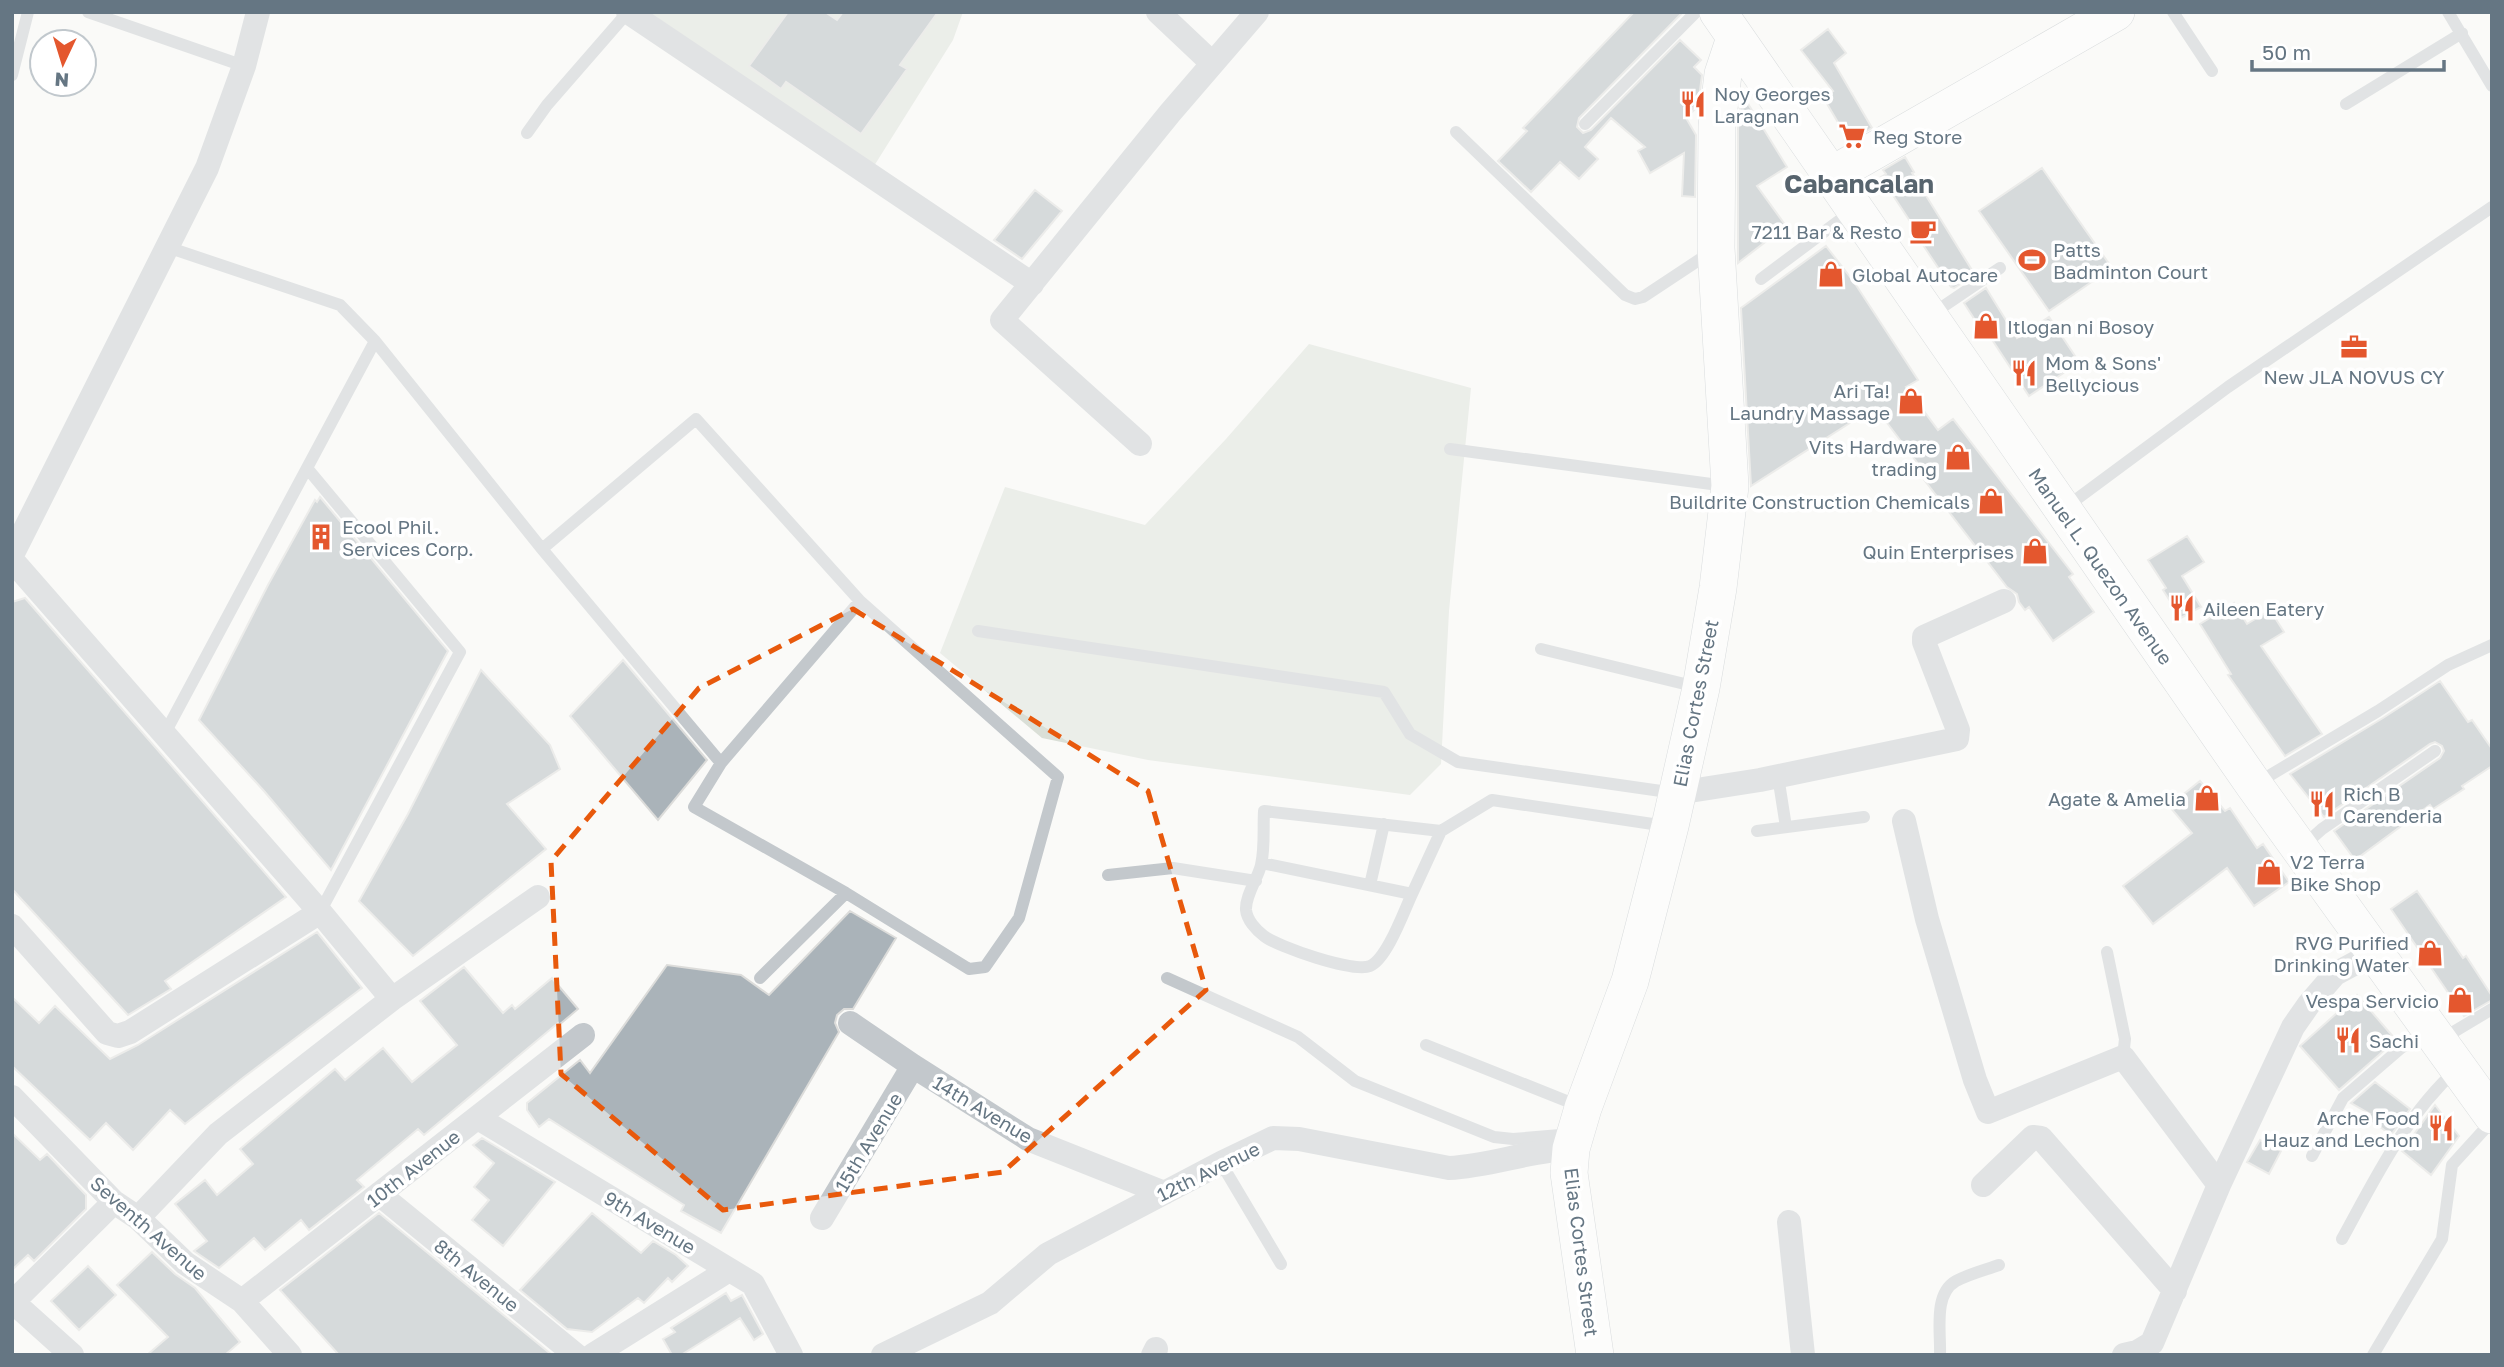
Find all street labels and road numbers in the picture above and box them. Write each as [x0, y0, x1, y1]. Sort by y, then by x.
street label: Manuel L. Quezon Avenue [2024, 463, 2178, 669]
street label: Elias Cortes Street [1667, 617, 1723, 789]
street label: 14th Avenue [929, 1070, 1037, 1148]
street label: 15th Avenue [829, 1088, 907, 1196]
street label: 10th Avenue [362, 1124, 464, 1212]
street label: 12th Avenue [1153, 1136, 1263, 1206]
street label: Elias Cortes Street [1560, 1166, 1604, 1338]
street label: Seventh Avenue [86, 1171, 212, 1285]
street label: 9th Avenue [600, 1186, 700, 1258]
street label: 8th Avenue [430, 1234, 524, 1316]

